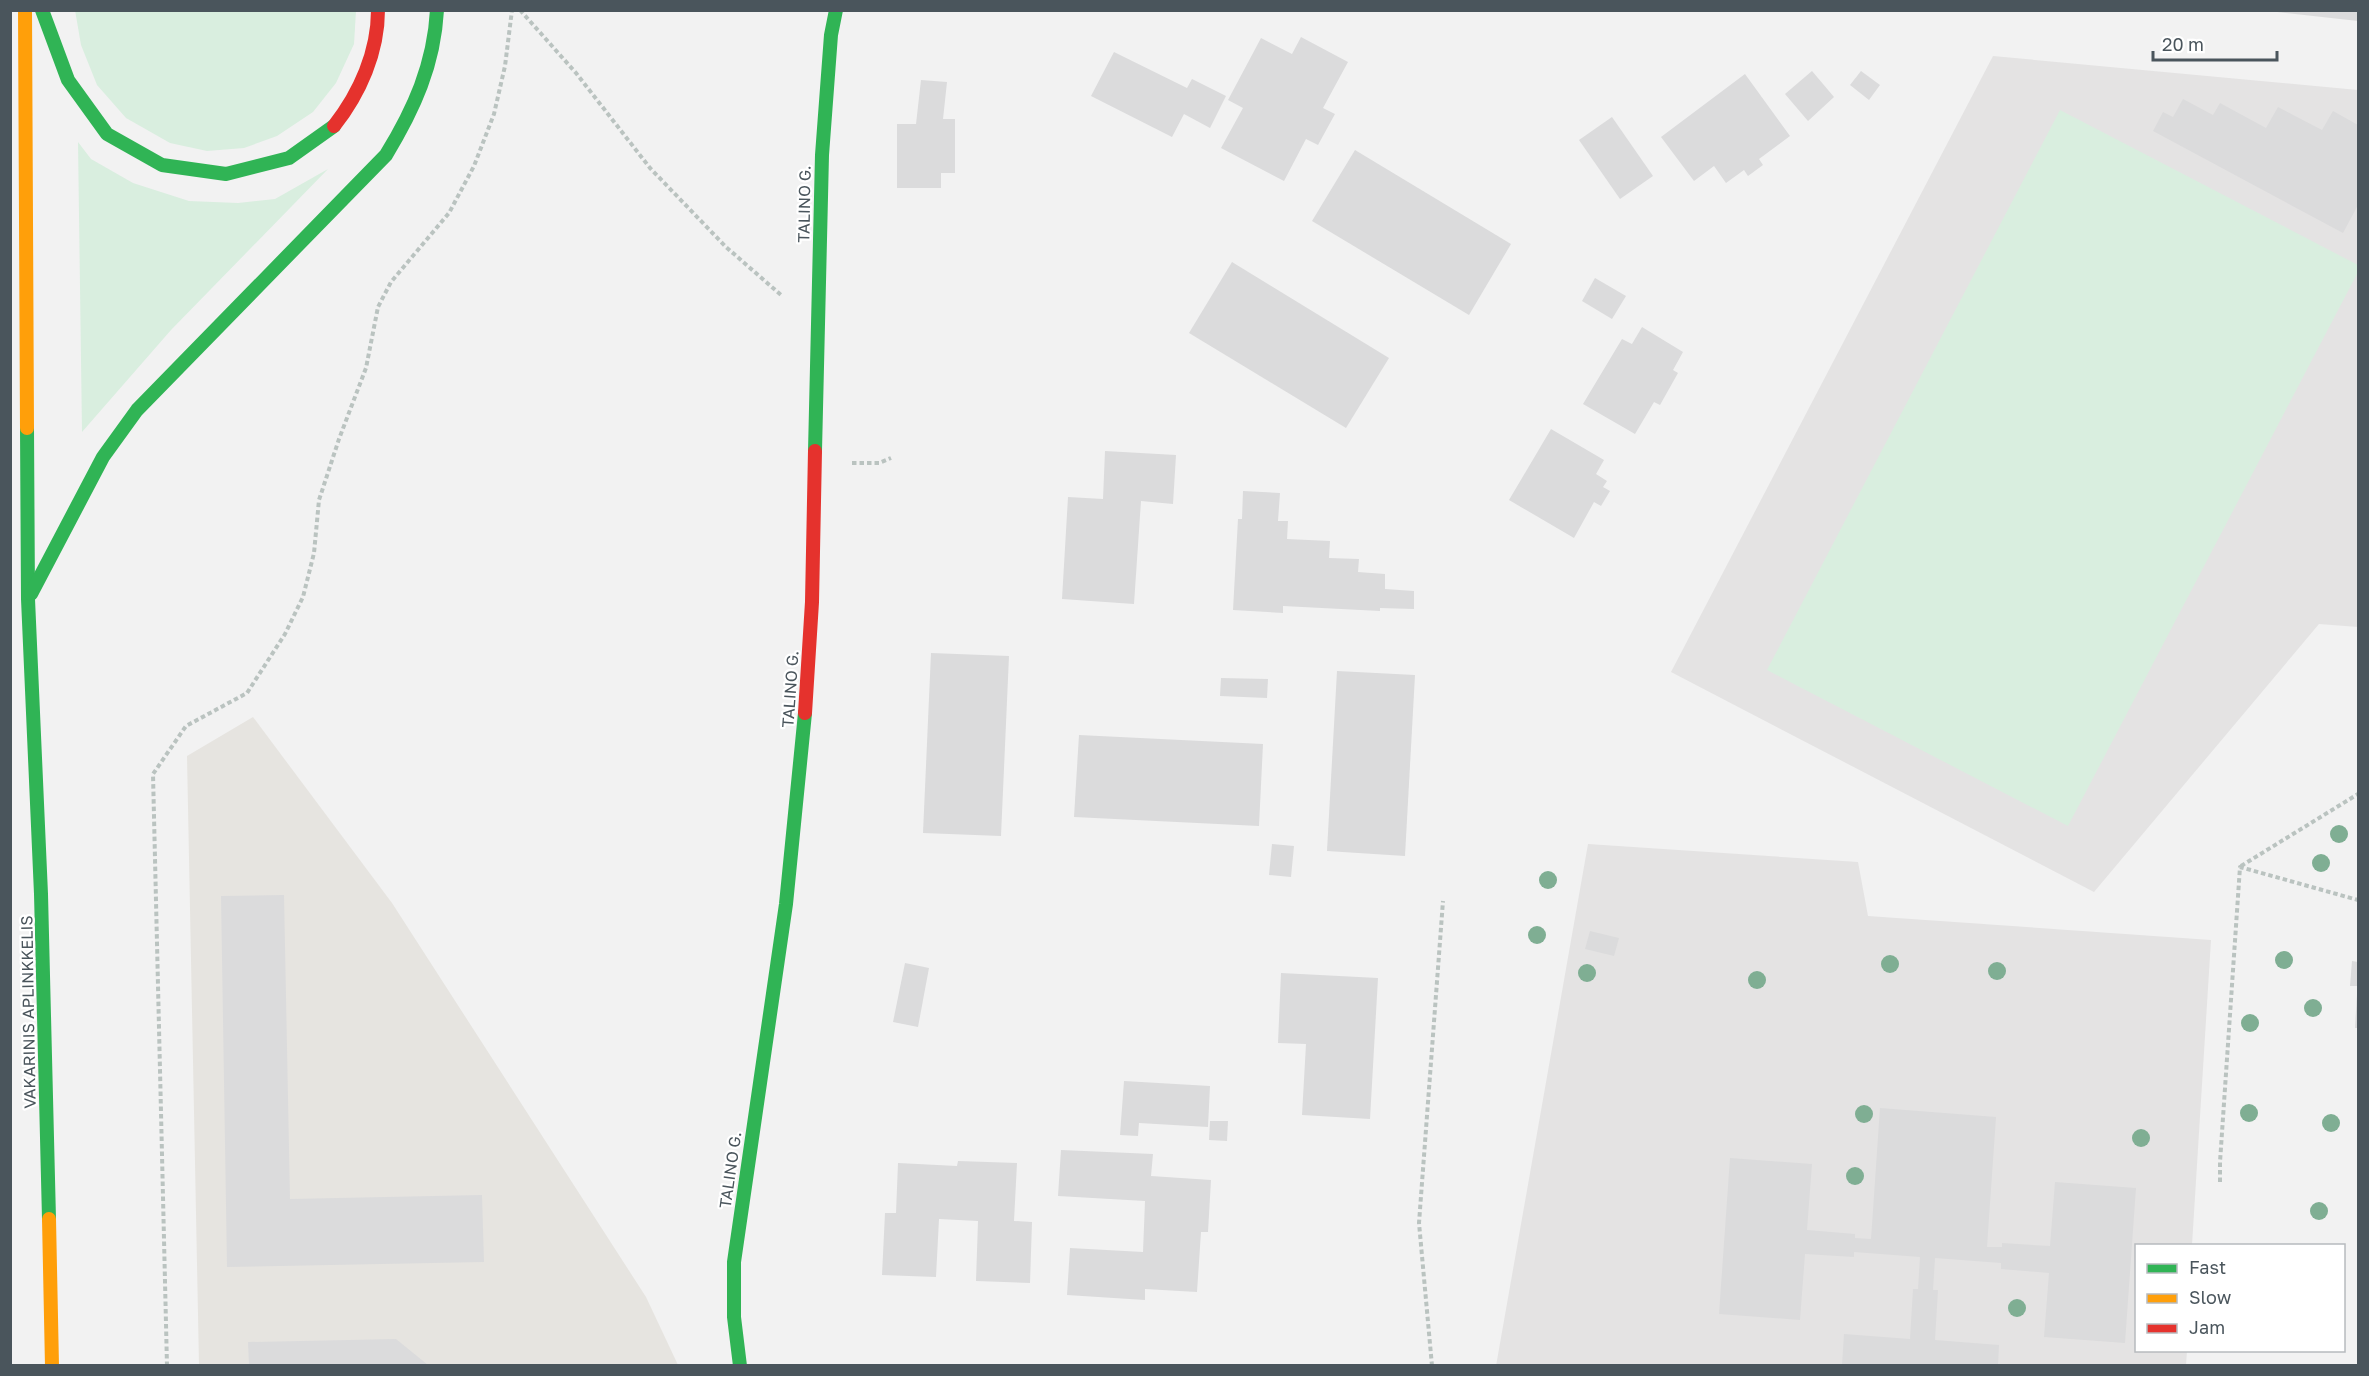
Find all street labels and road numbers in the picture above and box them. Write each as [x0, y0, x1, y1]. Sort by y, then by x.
street label: TALINO G. [793, 165, 815, 243]
street label: TALINO G. [777, 650, 803, 728]
street label: VAKARINIS APLINKKELIS [16, 915, 40, 1109]
street label: TALINO G. [715, 1130, 745, 1210]

